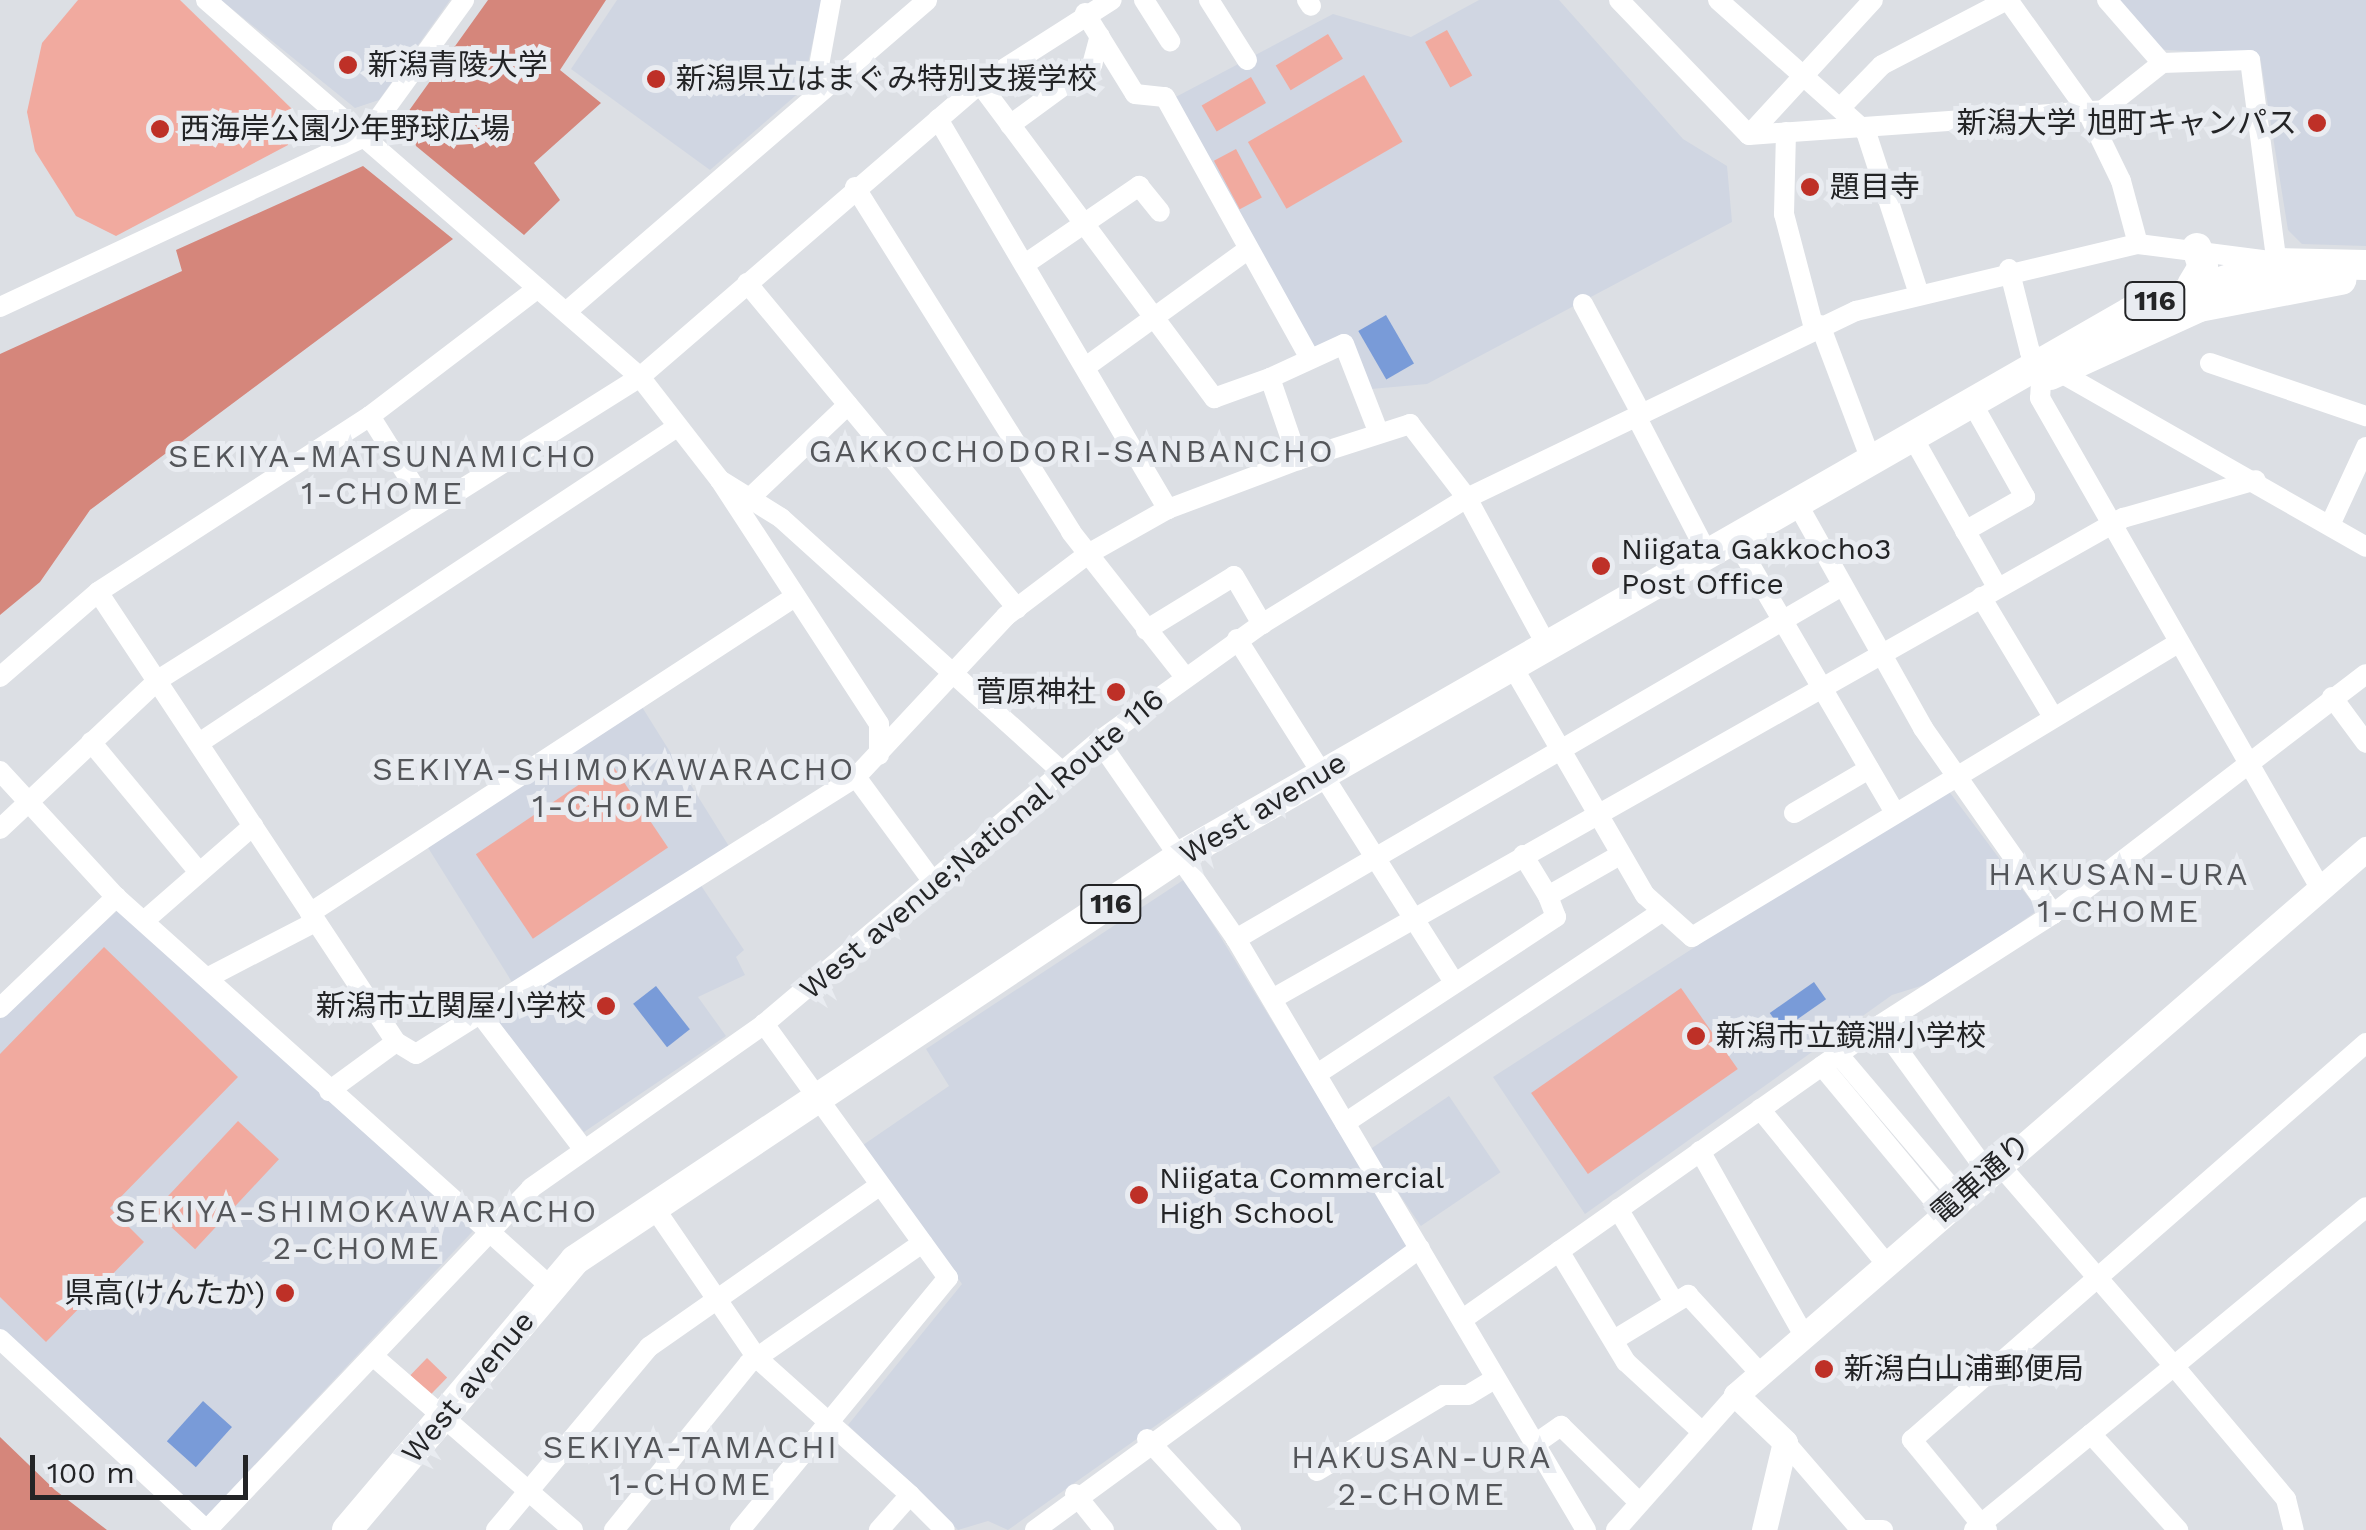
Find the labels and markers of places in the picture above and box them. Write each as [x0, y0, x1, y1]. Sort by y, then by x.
place label: 新潟青陵大学 [368, 47, 548, 83]
marker: 新潟青陵大学 [337, 54, 359, 76]
place label: 新潟県立はまぐみ特別支援学校 [676, 61, 1096, 97]
marker: 新潟県立はまぐみ特別支援学校 [645, 68, 667, 90]
place label: 新潟大学 旭町キャンパス [1957, 105, 2297, 141]
place label: 西海岸公園少年野球広場 [180, 111, 510, 147]
marker: 新潟大学 旭町キャンパス [2306, 112, 2328, 134]
marker: 西海岸公園少年野球広場 [149, 118, 171, 140]
place label: 題目寺 [1830, 169, 1920, 205]
marker: 題目寺 [1799, 176, 1821, 198]
place label: Niigata Gakkocho3 Post Office [1621, 531, 1892, 602]
marker: Niigata Gakkocho3 Post Office [1590, 555, 1612, 577]
place label: 菅原神社 [976, 674, 1096, 710]
marker: 菅原神社 [1105, 681, 1127, 703]
place label: 新潟市立関屋小学校 [316, 988, 586, 1024]
marker: 新潟市立関屋小学校 [595, 995, 617, 1017]
place label: 新潟市立鏡淵小学校 [1716, 1018, 1986, 1054]
marker: 新潟市立鏡淵小学校 [1685, 1025, 1707, 1047]
place label: Niigata Commercial High School [1159, 1160, 1445, 1230]
marker: Niigata Commercial High School [1128, 1184, 1150, 1206]
place label: 県高(けんたか) [64, 1275, 265, 1311]
marker: 県高(けんたか) [274, 1282, 296, 1304]
place label: 新潟白山浦郵便局 [1844, 1351, 2084, 1387]
marker: 新潟白山浦郵便局 [1813, 1358, 1835, 1380]

